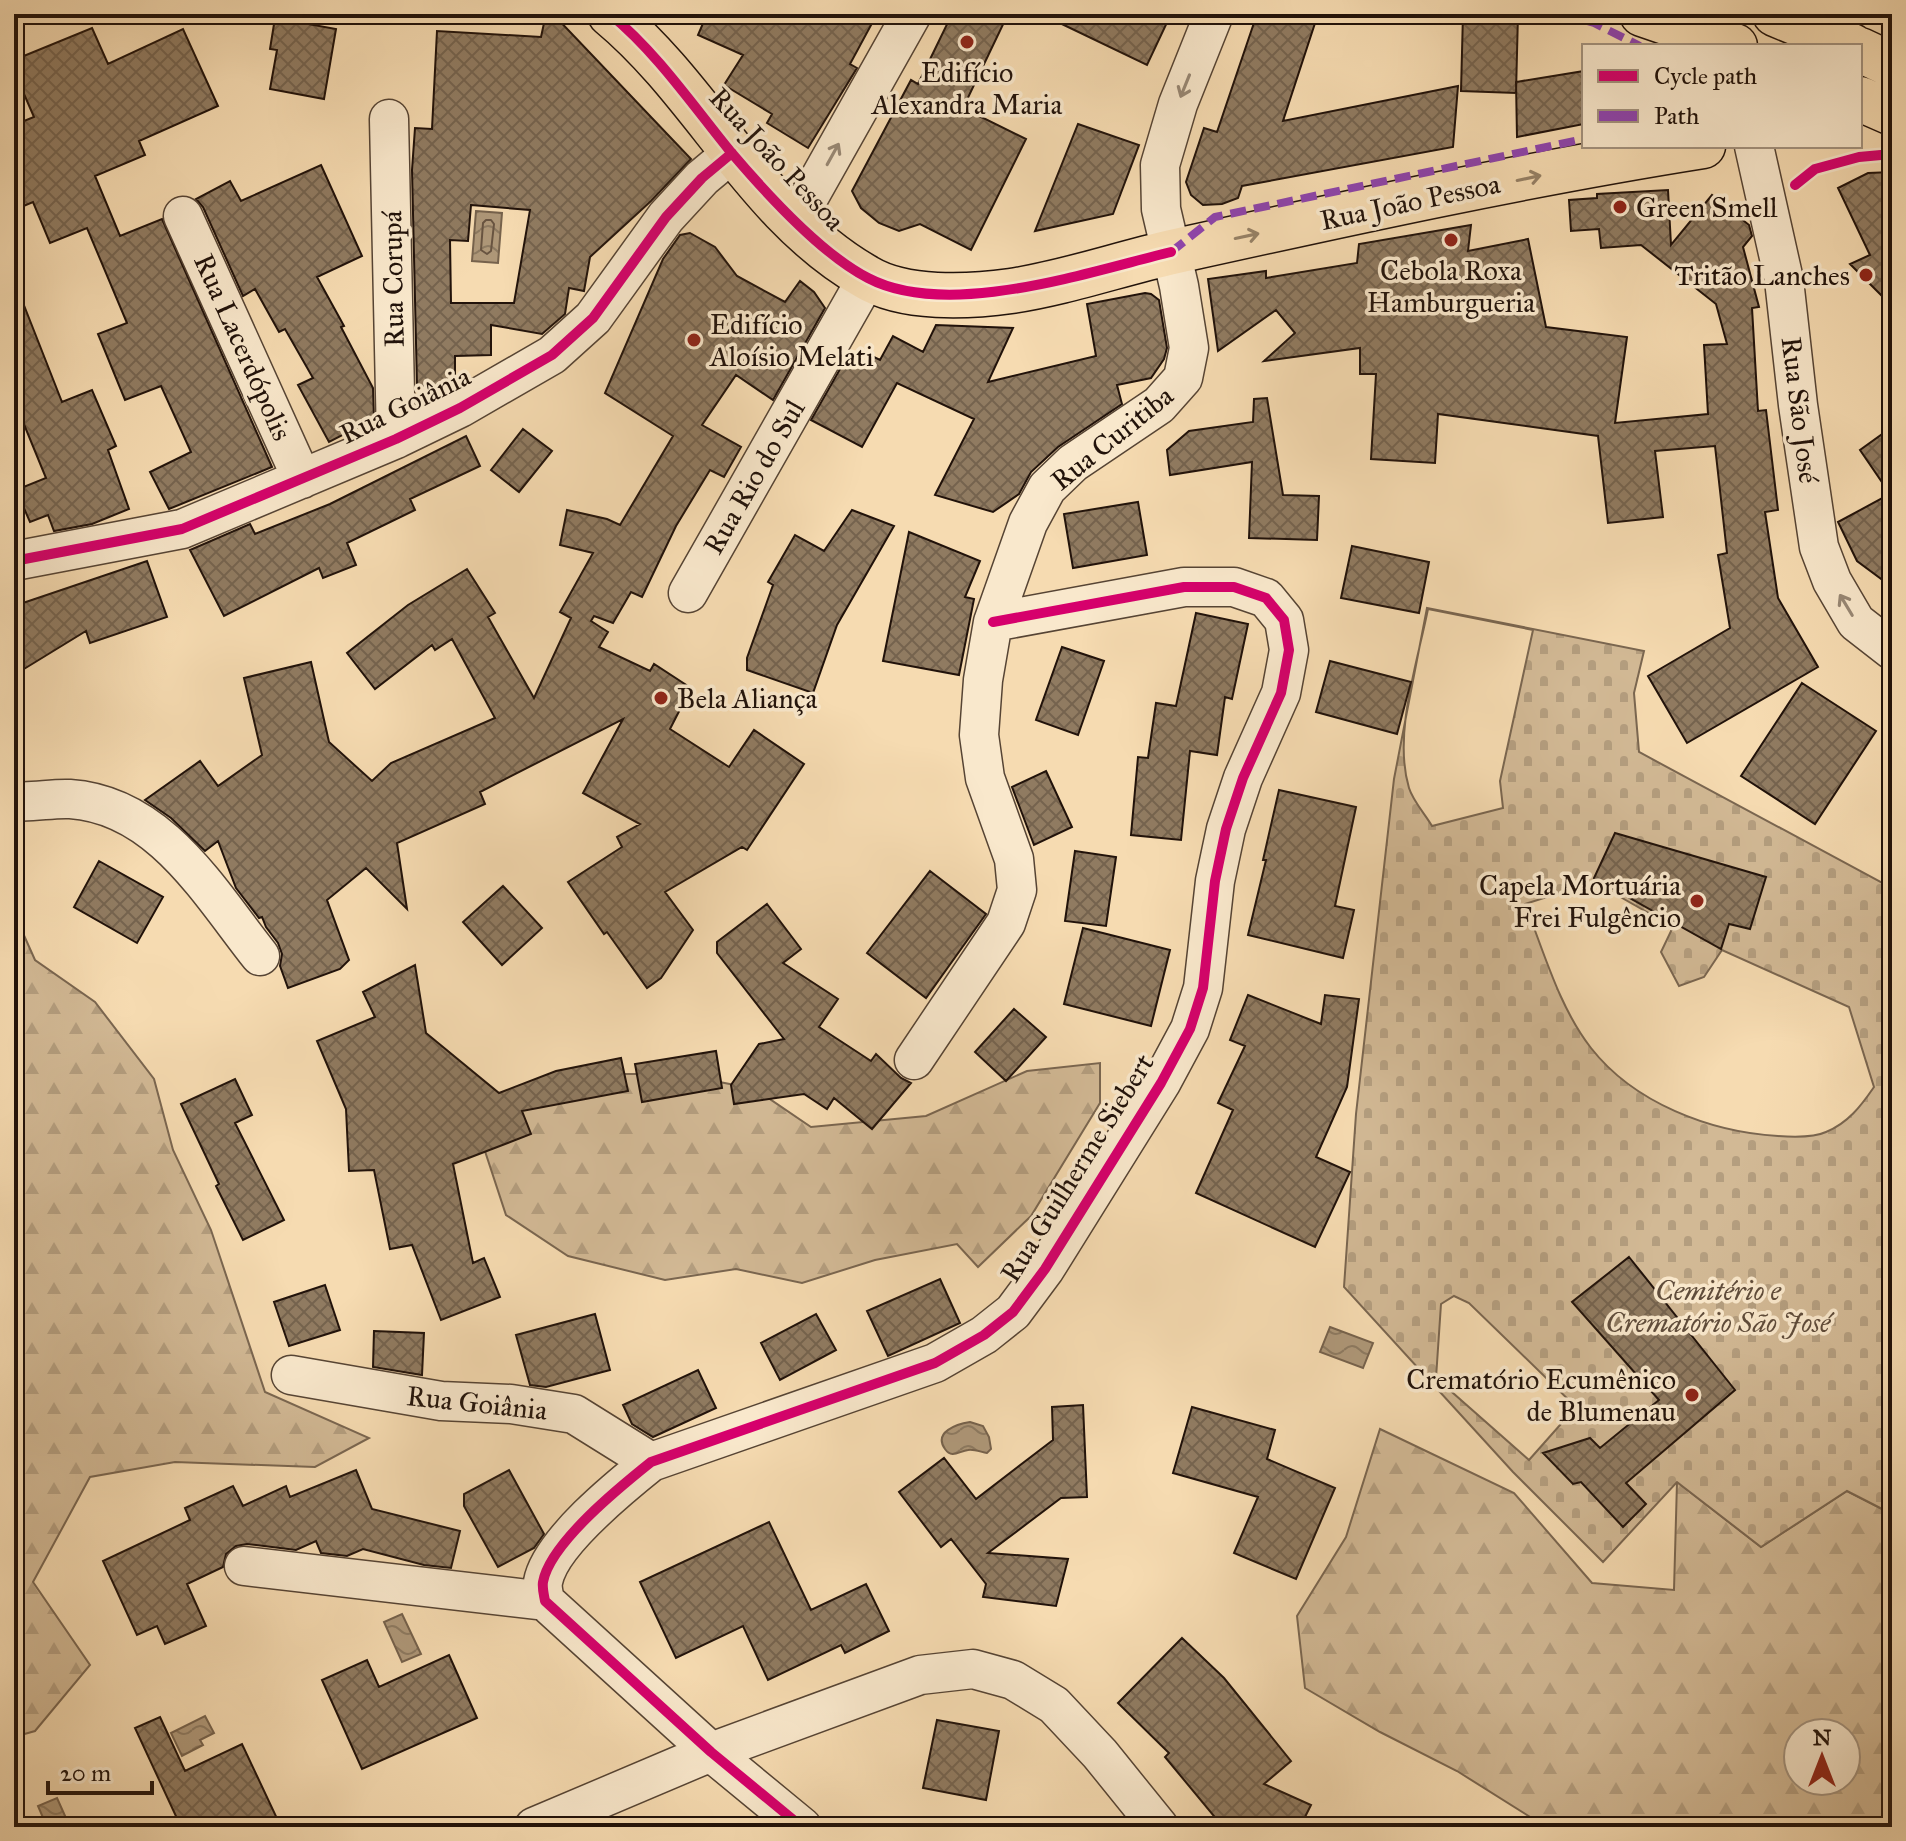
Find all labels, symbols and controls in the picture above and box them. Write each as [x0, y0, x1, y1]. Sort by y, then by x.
marker: Edifício Alexandra Maria [958, 33, 976, 51]
legend [1582, 44, 1862, 148]
place label: Edifício Alexandra Maria [871, 55, 1062, 122]
text: Cycle path [1654, 61, 1757, 91]
one-way arrow [1177, 74, 1191, 98]
street label: Rua João Pessoa [702, 80, 852, 238]
text: Path [1654, 101, 1699, 131]
one-way arrow [825, 143, 841, 166]
street label: Rua João Pessoa [1317, 166, 1503, 238]
one-way arrow [1516, 170, 1542, 185]
place label: Green Smell [1636, 190, 1778, 225]
marker: Green Smell [1611, 198, 1629, 216]
street label: Rua Corupá [374, 210, 412, 348]
one-way arrow [1234, 228, 1260, 243]
marker: Cebola Roxa Hamburgueria [1442, 231, 1460, 249]
street label: Rua Lacerdópolis [186, 248, 300, 446]
place label: Cebola Roxa Hamburgueria [1367, 253, 1535, 320]
place label: Tritão Lanches [1675, 258, 1850, 293]
marker: Tritão Lanches [1857, 266, 1875, 284]
place label: Edifício Aloísio Melati [709, 307, 874, 374]
marker: Edifício Aloísio Melati [685, 331, 703, 349]
street label: Rua São José [1774, 335, 1826, 486]
street label: Rua Goiânia [334, 358, 476, 452]
street label: Rua Curitiba [1044, 378, 1180, 498]
street label: Rua Rio do Sul [696, 393, 813, 561]
one-way arrow [1838, 594, 1854, 617]
place label: Bela Aliança [677, 681, 818, 716]
marker: Bela Aliança [652, 689, 670, 707]
place label: Capela Mortuária Frei Fulgêncio [1479, 868, 1681, 935]
marker: Capela Mortuária Frei Fulgêncio [1688, 892, 1706, 910]
street label: Rua Guilherme Siebert [993, 1047, 1161, 1289]
park label: Cemitério e Crematório São José [1605, 1273, 1835, 1340]
place label: Crematório Ecumênico de Blumenau [1406, 1362, 1676, 1429]
street label: Rua Goiânia [405, 1378, 549, 1428]
marker: Crematório Ecumênico de Blumenau [1683, 1386, 1701, 1404]
north arrow [1782, 1717, 1862, 1797]
text: N [1813, 1724, 1832, 1751]
scale bar [48, 1745, 152, 1795]
text: 20 m [60, 1758, 111, 1788]

